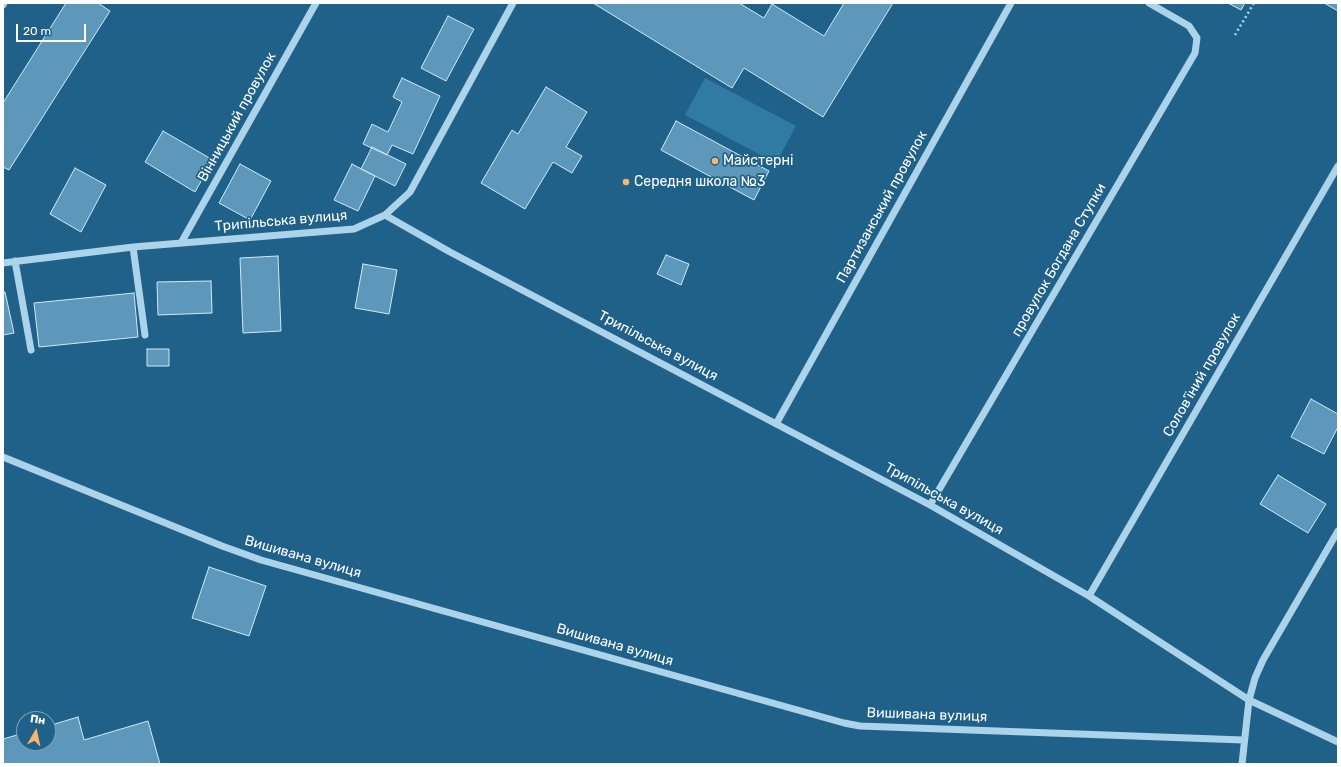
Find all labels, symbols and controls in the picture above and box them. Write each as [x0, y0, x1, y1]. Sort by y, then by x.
scale bar [18, 16, 88, 42]
text: 20 m [23, 24, 51, 38]
street label: Вінницький провулок [194, 49, 280, 185]
street label: Партизанський провулок [833, 128, 931, 286]
place label: Майстерні [723, 153, 793, 169]
marker: Майстерні [710, 156, 720, 166]
place label: Середня школа №3 [634, 174, 765, 190]
marker: Середня школа №3 [621, 177, 631, 187]
street label: провулок Богдана Ступки [1008, 180, 1110, 340]
street label: Трипільська вулиця [214, 207, 348, 235]
street label: Трипільська вулиця [595, 307, 721, 385]
street label: Солов'їний провулок [1160, 310, 1244, 440]
street label: Трипільська вулиця [882, 459, 1006, 539]
street label: Вишивана вулиця [243, 532, 363, 582]
street label: Вишивана вулиця [555, 620, 675, 670]
street label: Вишивана вулиця [866, 704, 988, 726]
north arrow [16, 711, 56, 751]
text: Пн [29, 712, 46, 727]

